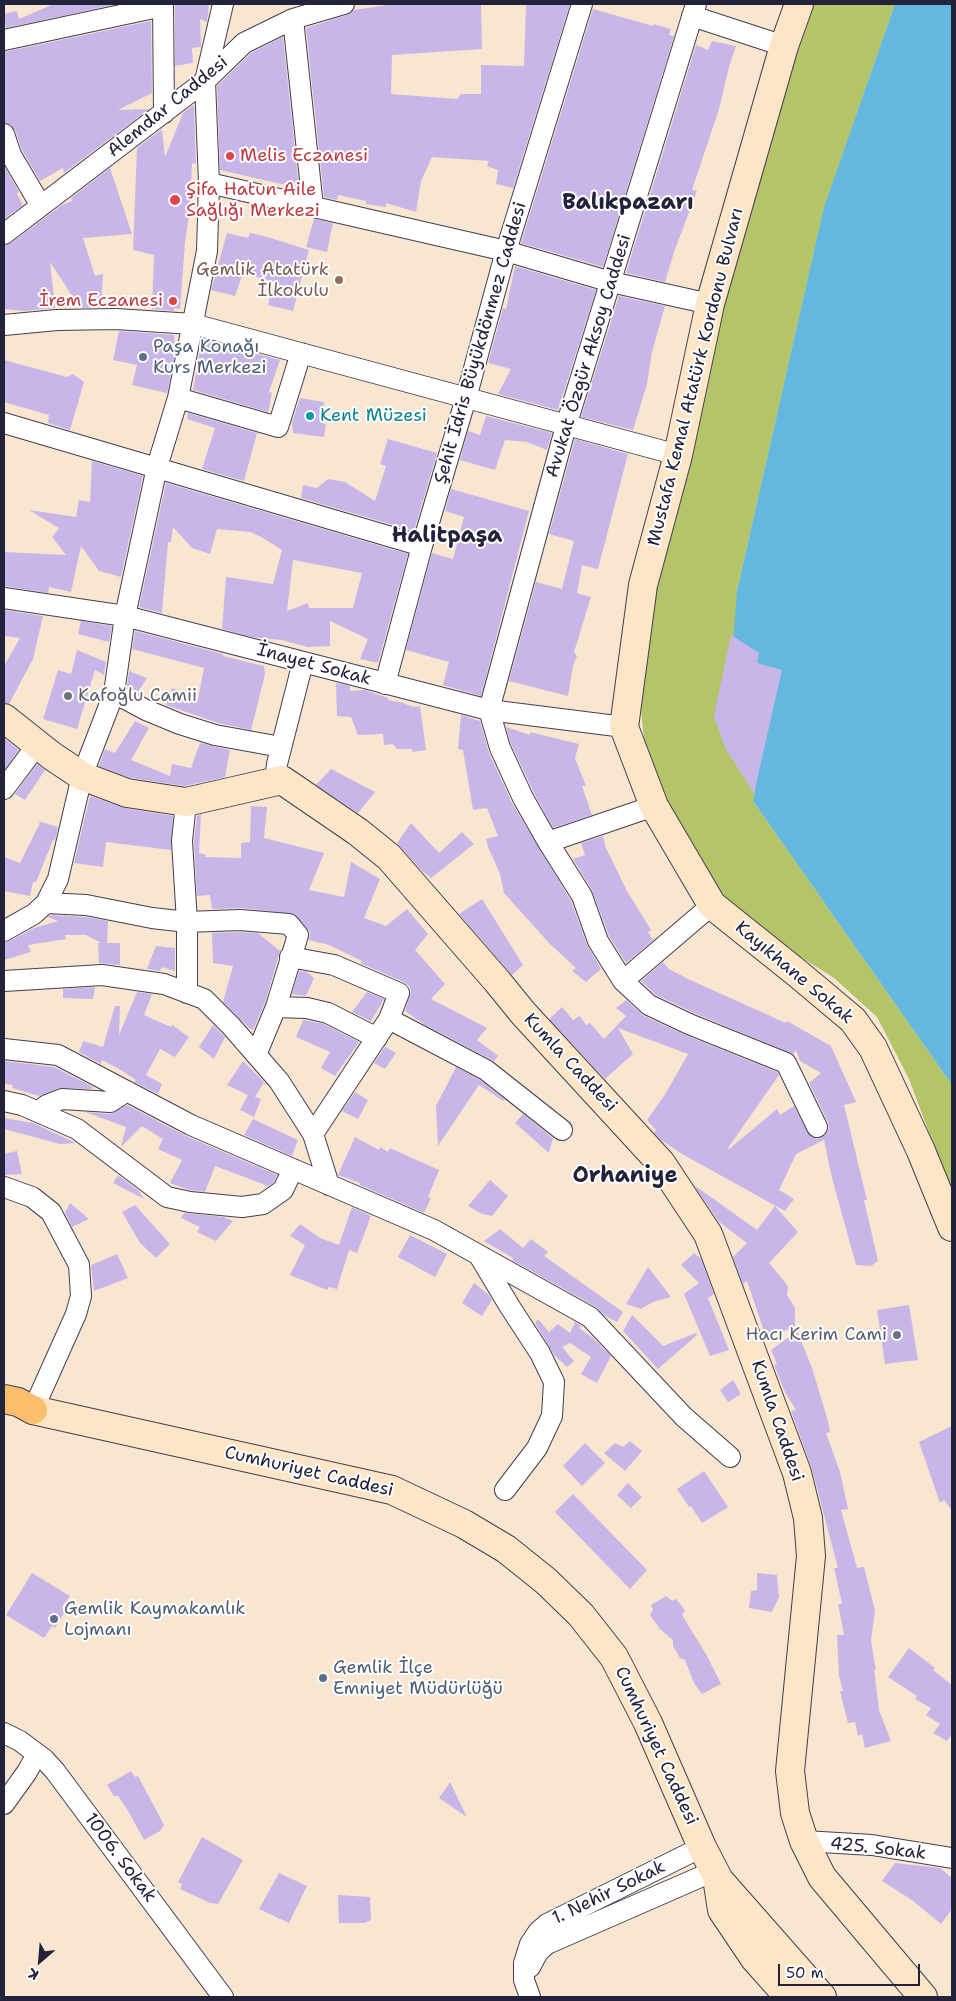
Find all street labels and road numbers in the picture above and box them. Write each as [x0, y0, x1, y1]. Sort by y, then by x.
street label: Alemdar Caddesi [103, 52, 233, 162]
street label: Şehit İdris Büyükdönmez Caddesi [430, 200, 532, 486]
street label: Mustafa Kemal Atatürk Kordonu Bulvarı [643, 206, 749, 548]
street label: Avukat Özgür Aksoy Caddesi [542, 232, 636, 480]
street label: İnayet Sokak [255, 639, 373, 691]
street label: Kayıkhane Sokak [730, 917, 858, 1029]
street label: Kumla Caddesi [519, 1009, 621, 1117]
street label: Kumla Caddesi [746, 1357, 808, 1485]
street label: Cumhuriyet Caddesi [222, 1442, 396, 1502]
street label: Cumhuriyet Caddesi [610, 1663, 702, 1829]
street label: 1006. Sokak [79, 1809, 161, 1907]
street label: 425. Sokak [829, 1833, 927, 1865]
street label: 1. Nehir Sokak [549, 1856, 669, 1930]

